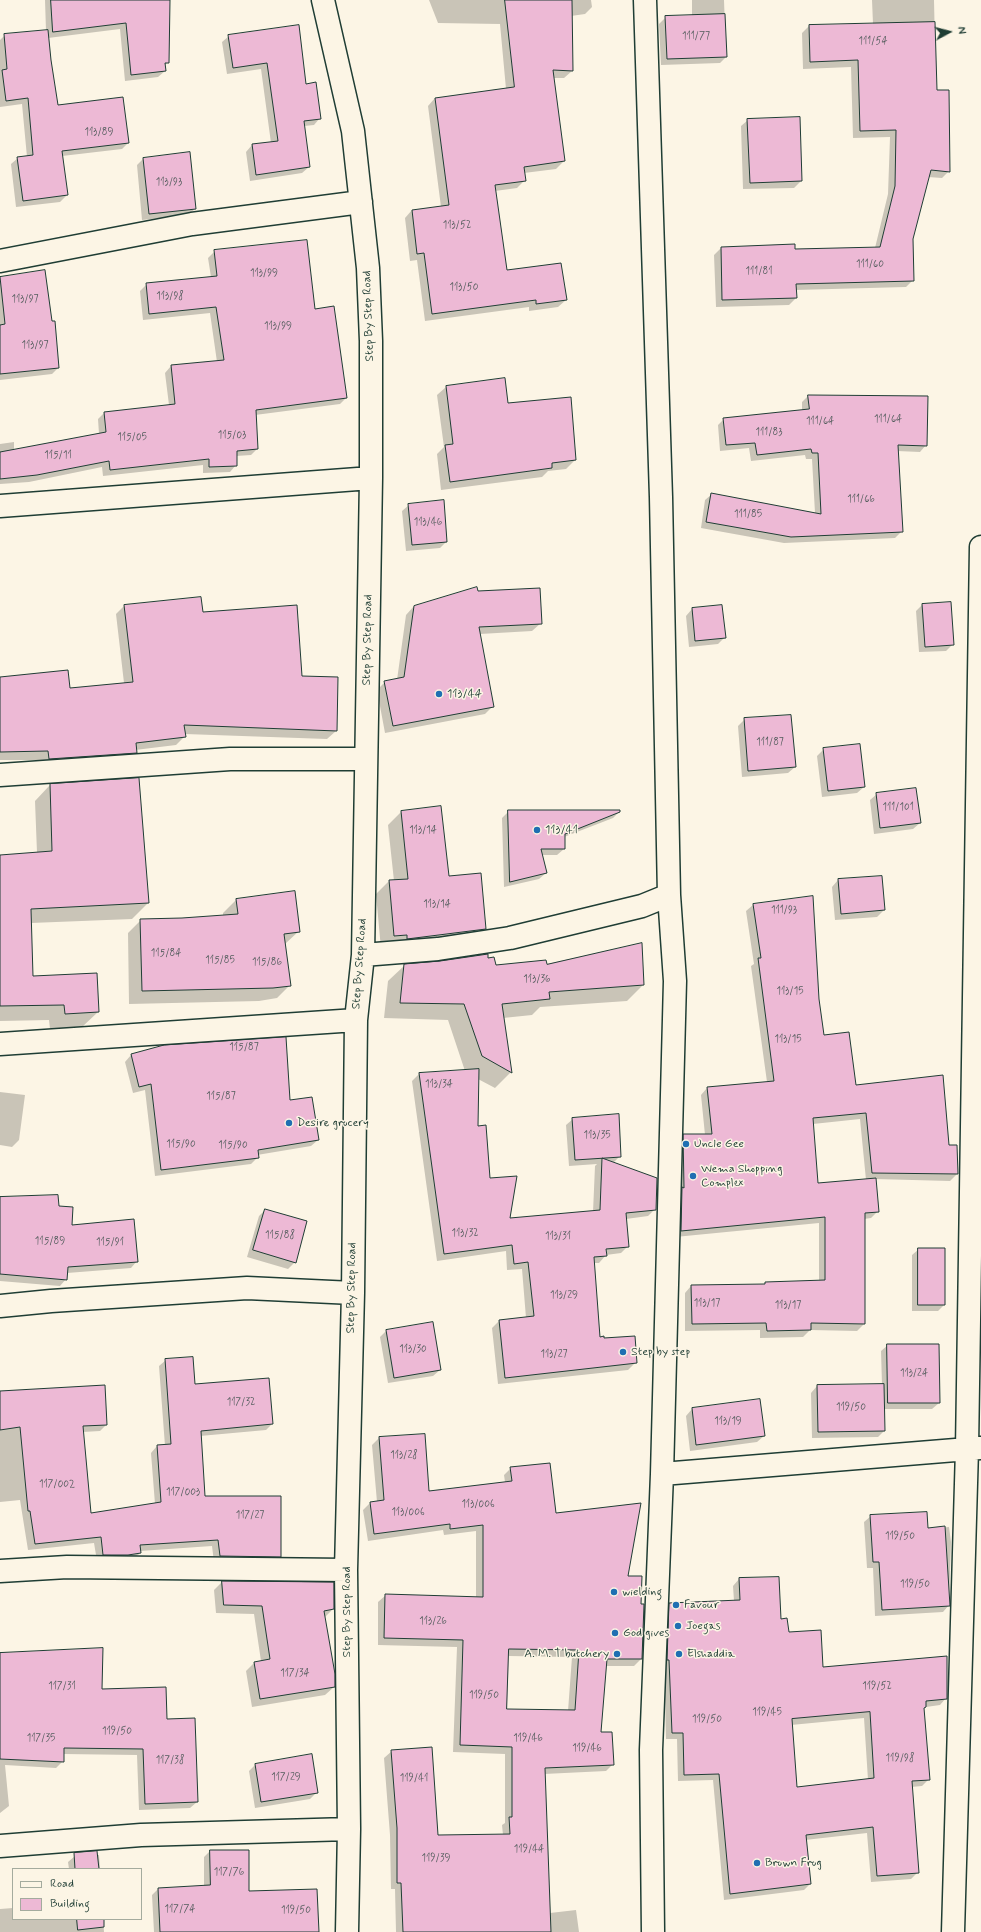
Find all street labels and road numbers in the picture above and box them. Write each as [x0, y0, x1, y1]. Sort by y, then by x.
street label: Step By Step Road [360, 270, 378, 362]
street label: Step By Step Road [360, 594, 376, 686]
street label: Step By Step Road [350, 918, 370, 1010]
street label: Step By Step Road [344, 1242, 360, 1334]
street label: Step By Step Road [340, 1566, 354, 1658]

